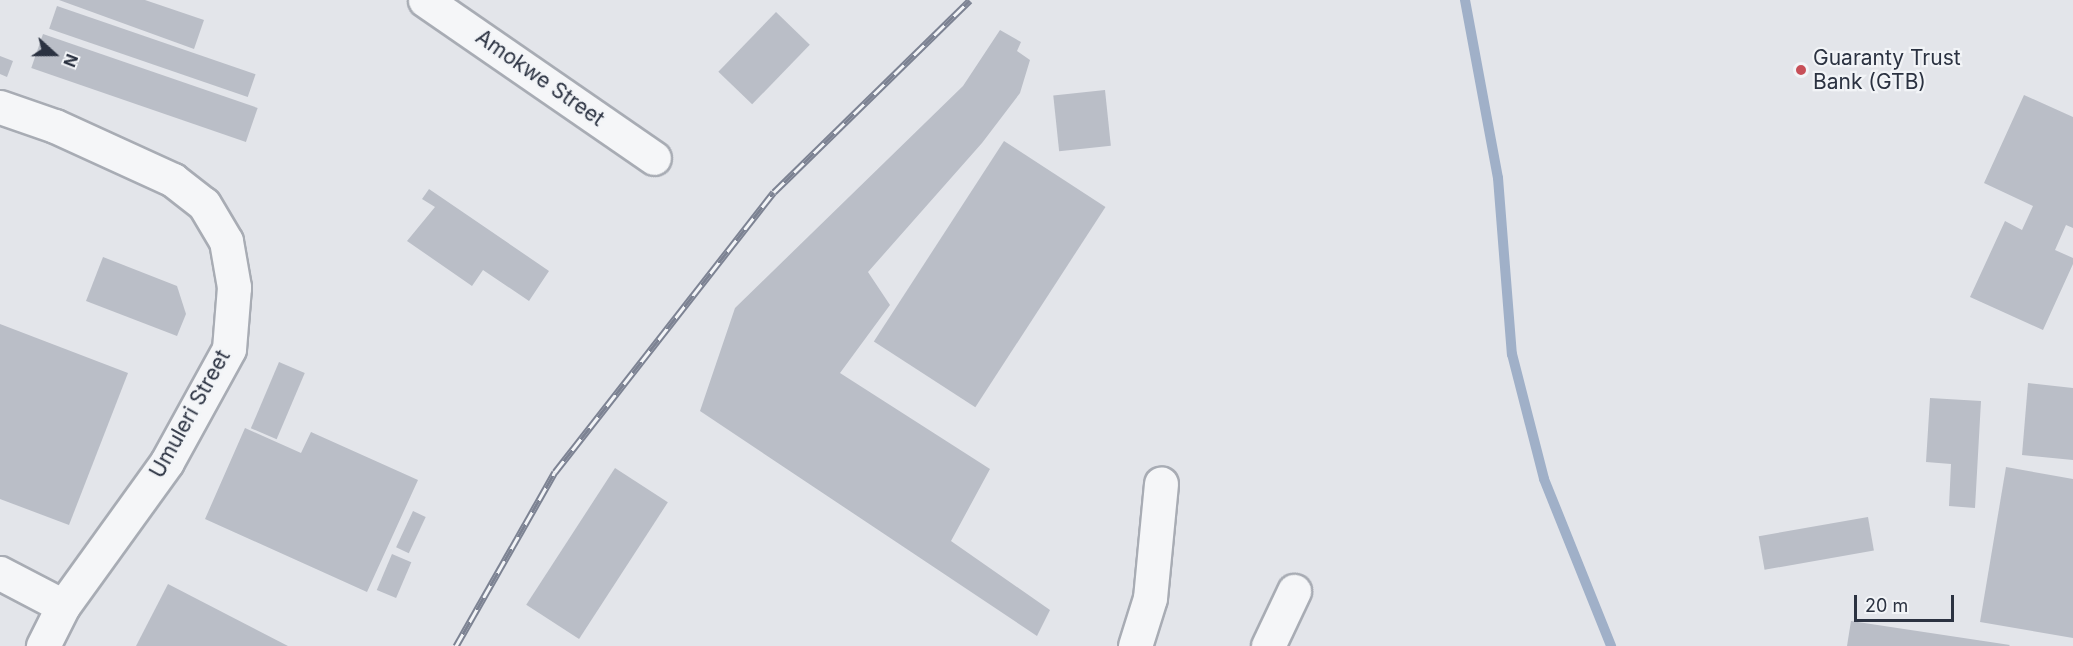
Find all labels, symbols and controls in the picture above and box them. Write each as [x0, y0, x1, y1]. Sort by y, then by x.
north arrow [24, 24, 84, 84]
street label: Amokwe Street [471, 24, 609, 132]
place label: Guaranty Trust Bank (GTB) [1813, 45, 1961, 95]
text: N [59, 51, 82, 70]
marker: Guaranty Trust Bank (GTB) [1794, 63, 1808, 77]
street label: Umuleri Street [144, 346, 236, 482]
scale bar [1857, 583, 1958, 621]
text: 20 m [1865, 595, 1908, 616]

